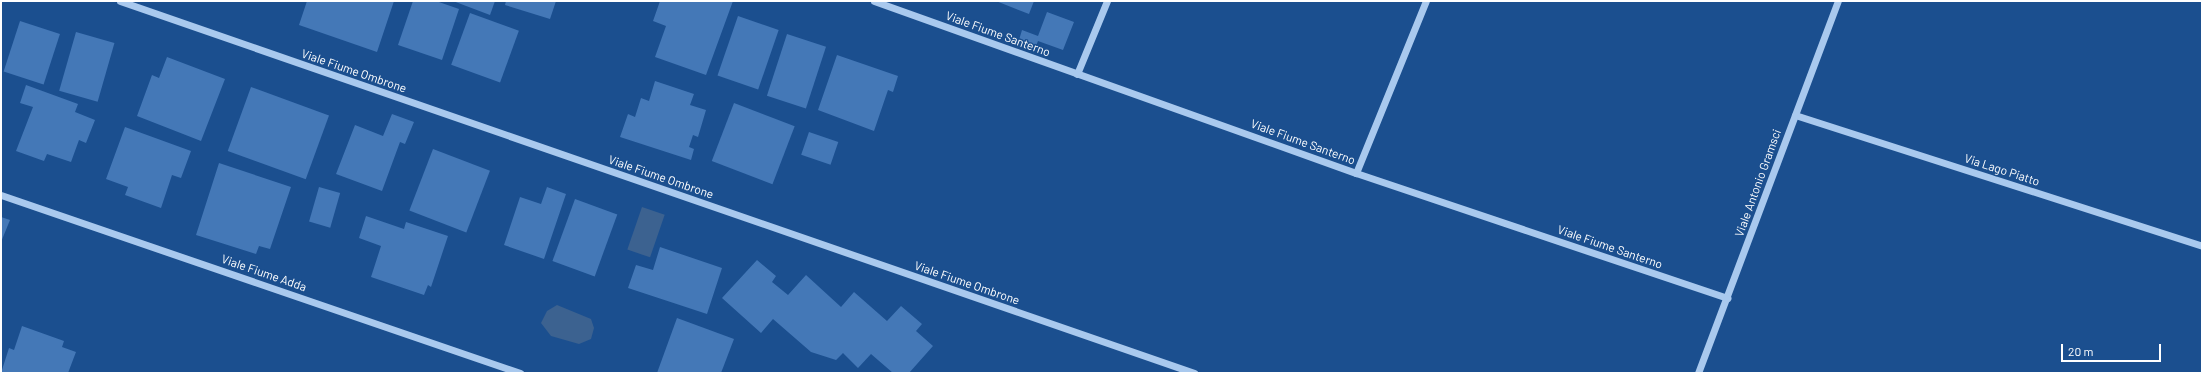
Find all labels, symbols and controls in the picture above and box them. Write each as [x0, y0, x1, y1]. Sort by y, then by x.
street label: Viale Fiume Santerno [944, 8, 1052, 60]
street label: Viale Fiume Ombrone [300, 46, 408, 96]
street label: Viale Fiume Santerno [1249, 116, 1357, 168]
street label: Viale Antonio Gramsci [1732, 127, 1784, 239]
street label: Via Lago Piatto [1963, 151, 2041, 189]
street label: Viale Fiume Ombrone [607, 152, 715, 202]
street label: Viale Fiume Santerno [1556, 222, 1664, 272]
street label: Viale Fiume Adda [220, 252, 308, 294]
street label: Viale Fiume Ombrone [913, 258, 1021, 308]
scale bar [2063, 336, 2163, 362]
text: 20 m [2068, 344, 2094, 358]

